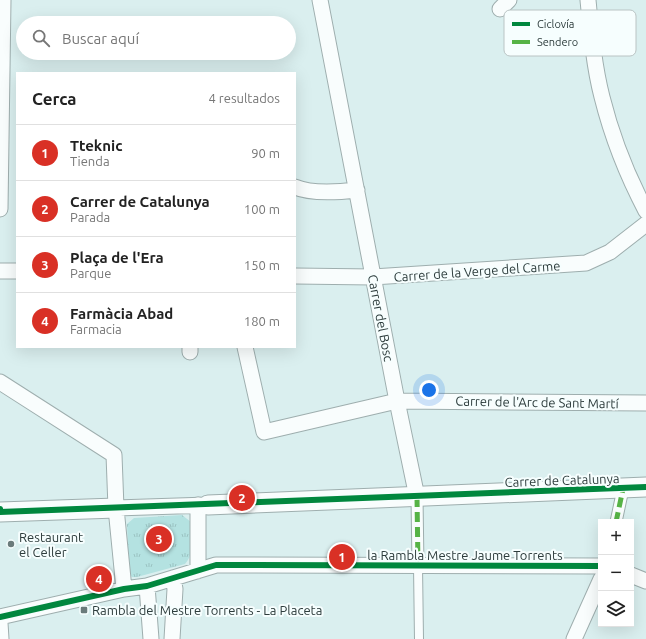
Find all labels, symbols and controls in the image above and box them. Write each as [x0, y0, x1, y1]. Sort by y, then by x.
legend [504, 10, 636, 56]
search box [16, 16, 296, 60]
text: Ciclovía [537, 18, 575, 30]
icon: search [30, 27, 52, 49]
text: Buscar aquí [62, 30, 139, 47]
text: Sendero [537, 36, 578, 48]
text: Cerca [32, 89, 77, 108]
text: 4 resultados [209, 91, 280, 105]
text: Tteknic [70, 137, 123, 154]
text: 1 [41, 146, 49, 160]
text: 90 m [251, 146, 280, 160]
text: Tienda [70, 154, 110, 168]
text: Carrer de Catalunya [70, 193, 210, 210]
text: 2 [41, 202, 49, 216]
text: 100 m [244, 202, 280, 216]
text: Parada [70, 210, 110, 224]
text: Plaça de l'Era [70, 249, 164, 266]
text: 3 [41, 258, 49, 272]
text: 150 m [244, 258, 280, 272]
street label: Carrer de la Verge del Carme [393, 258, 561, 284]
text: Parque [70, 266, 111, 280]
street label: Carrer del Bosc [366, 273, 396, 363]
text: Farmàcia Abad [70, 305, 173, 322]
text: 4 [41, 314, 49, 328]
text: 180 m [244, 314, 280, 328]
text: Farmacia [70, 322, 122, 336]
your location [419, 380, 439, 400]
street label: Carrer de l'Arc de Sant Martí [455, 394, 620, 410]
street label: Carrer de Catalunya [504, 471, 620, 489]
pin: 2 [229, 483, 255, 513]
map controls [598, 519, 634, 627]
button: + [598, 519, 634, 555]
pin: 3 [146, 524, 172, 554]
place label: Restaurant el Celler [19, 530, 83, 559]
marker: Restaurant el Celler [6, 539, 16, 549]
pin: 1 [329, 542, 355, 572]
street label: la Rambla Mestre Jaume Torrents [367, 548, 563, 562]
button: − [598, 555, 634, 591]
pin: 4 [86, 564, 112, 594]
button: layers [598, 591, 634, 627]
place label: Rambla del Mestre Torrents - La Placeta [92, 603, 322, 617]
marker: Rambla del Mestre Torrents - La Placeta [79, 605, 89, 615]

